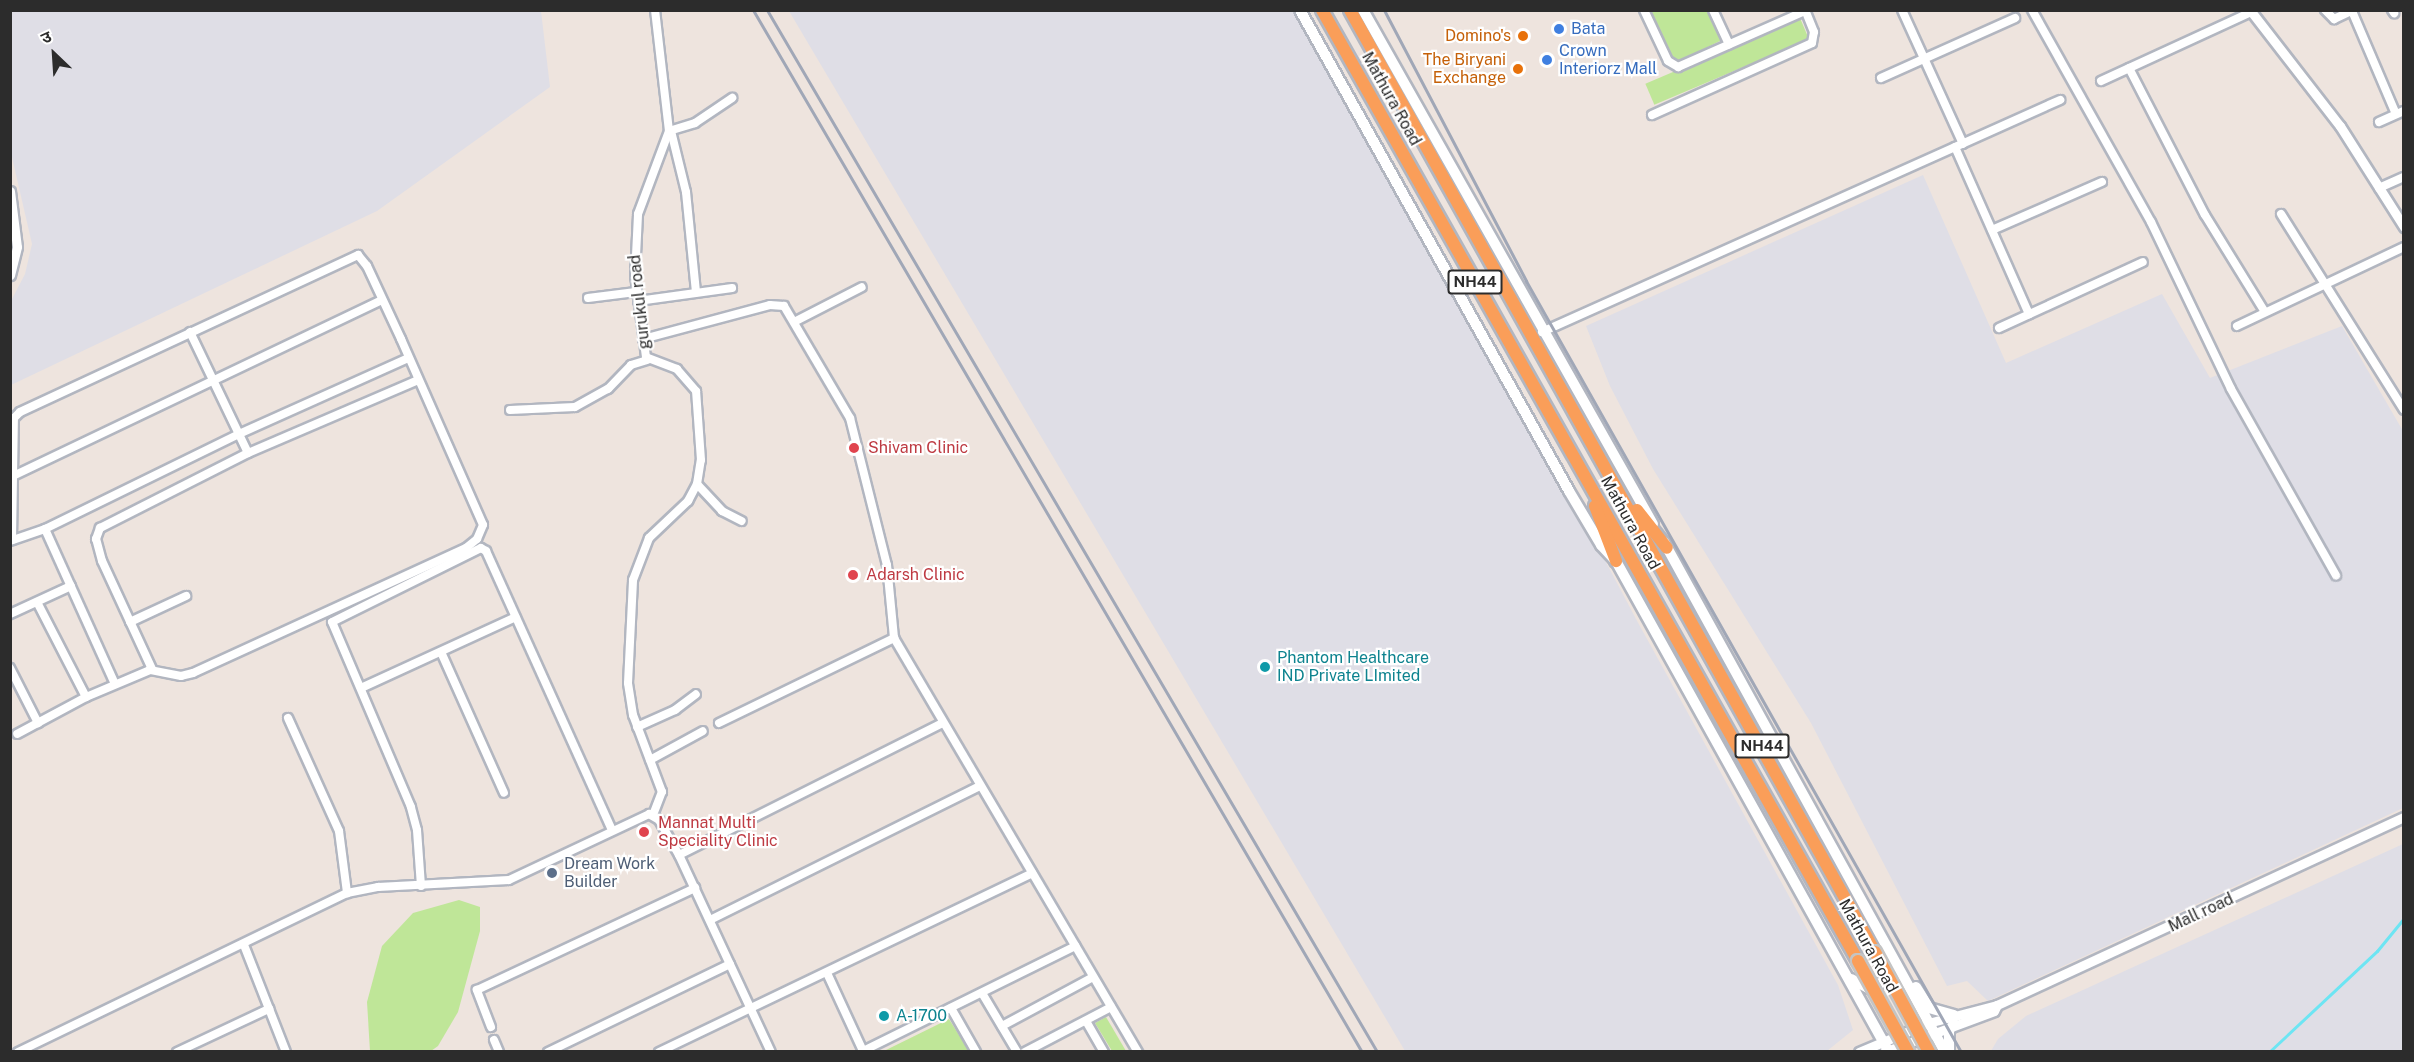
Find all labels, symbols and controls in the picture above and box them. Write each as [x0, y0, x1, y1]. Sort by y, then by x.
place label: Bata [1571, 19, 1605, 39]
marker: Bata [1552, 22, 1566, 36]
north arrow [24, 24, 84, 84]
place label: Domino's [1445, 26, 1511, 46]
text: उ [38, 27, 54, 48]
marker: Domino's [1516, 29, 1530, 43]
place label: Crown Interiorz Mall [1559, 41, 1657, 79]
street label: Mathura Road [1357, 49, 1425, 149]
place label: The Biryani Exchange [1423, 50, 1506, 88]
marker: Crown Interiorz Mall [1540, 53, 1554, 67]
marker: The Biryani Exchange [1511, 62, 1525, 76]
street label: gurukul road [625, 254, 655, 350]
road number: NH44 [1446, 270, 1504, 294]
place label: Shivam Clinic [868, 438, 968, 458]
marker: Shivam Clinic [845, 439, 863, 457]
street label: Mathura Road [1596, 473, 1664, 573]
place label: Adarsh Clinic [866, 565, 965, 585]
marker: Adarsh Clinic [844, 566, 862, 584]
place label: Phantom Healthcare IND Private LImited [1277, 648, 1429, 686]
marker: Phantom Healthcare IND Private LImited [1258, 660, 1272, 674]
road number: NH44 [1734, 734, 1790, 758]
place label: Mannat Multi Speciality Clinic [658, 813, 778, 851]
marker: Mannat Multi Speciality Clinic [635, 823, 653, 841]
place label: Dream Work Builder [564, 854, 656, 892]
marker: Dream Work Builder [545, 866, 559, 880]
street label: Mall road [2165, 890, 2237, 936]
street label: Mathura Road [1834, 896, 1902, 996]
place label: A-1700 [896, 1006, 947, 1026]
marker: A-1700 [877, 1009, 891, 1023]

